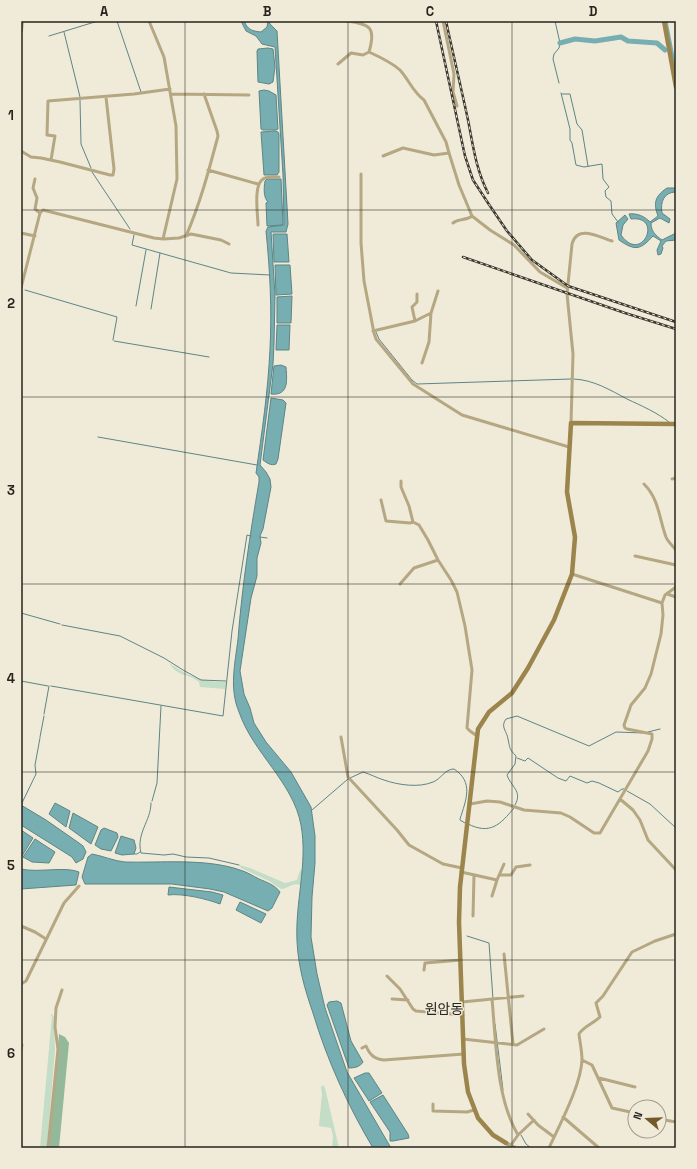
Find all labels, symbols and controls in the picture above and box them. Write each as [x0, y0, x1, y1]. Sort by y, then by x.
text: A [100, 3, 109, 20]
text: B [263, 3, 272, 20]
text: C [426, 3, 434, 20]
text: D [589, 3, 598, 20]
text: 1 [8, 107, 14, 124]
text: 2 [7, 295, 15, 312]
text: 3 [7, 482, 15, 499]
text: 4 [7, 670, 15, 687]
text: 5 [7, 857, 15, 874]
district label: 원암동 [425, 1000, 463, 1018]
text: 6 [7, 1045, 15, 1062]
north arrow [627, 1099, 667, 1139]
text: N [630, 1110, 645, 1122]

